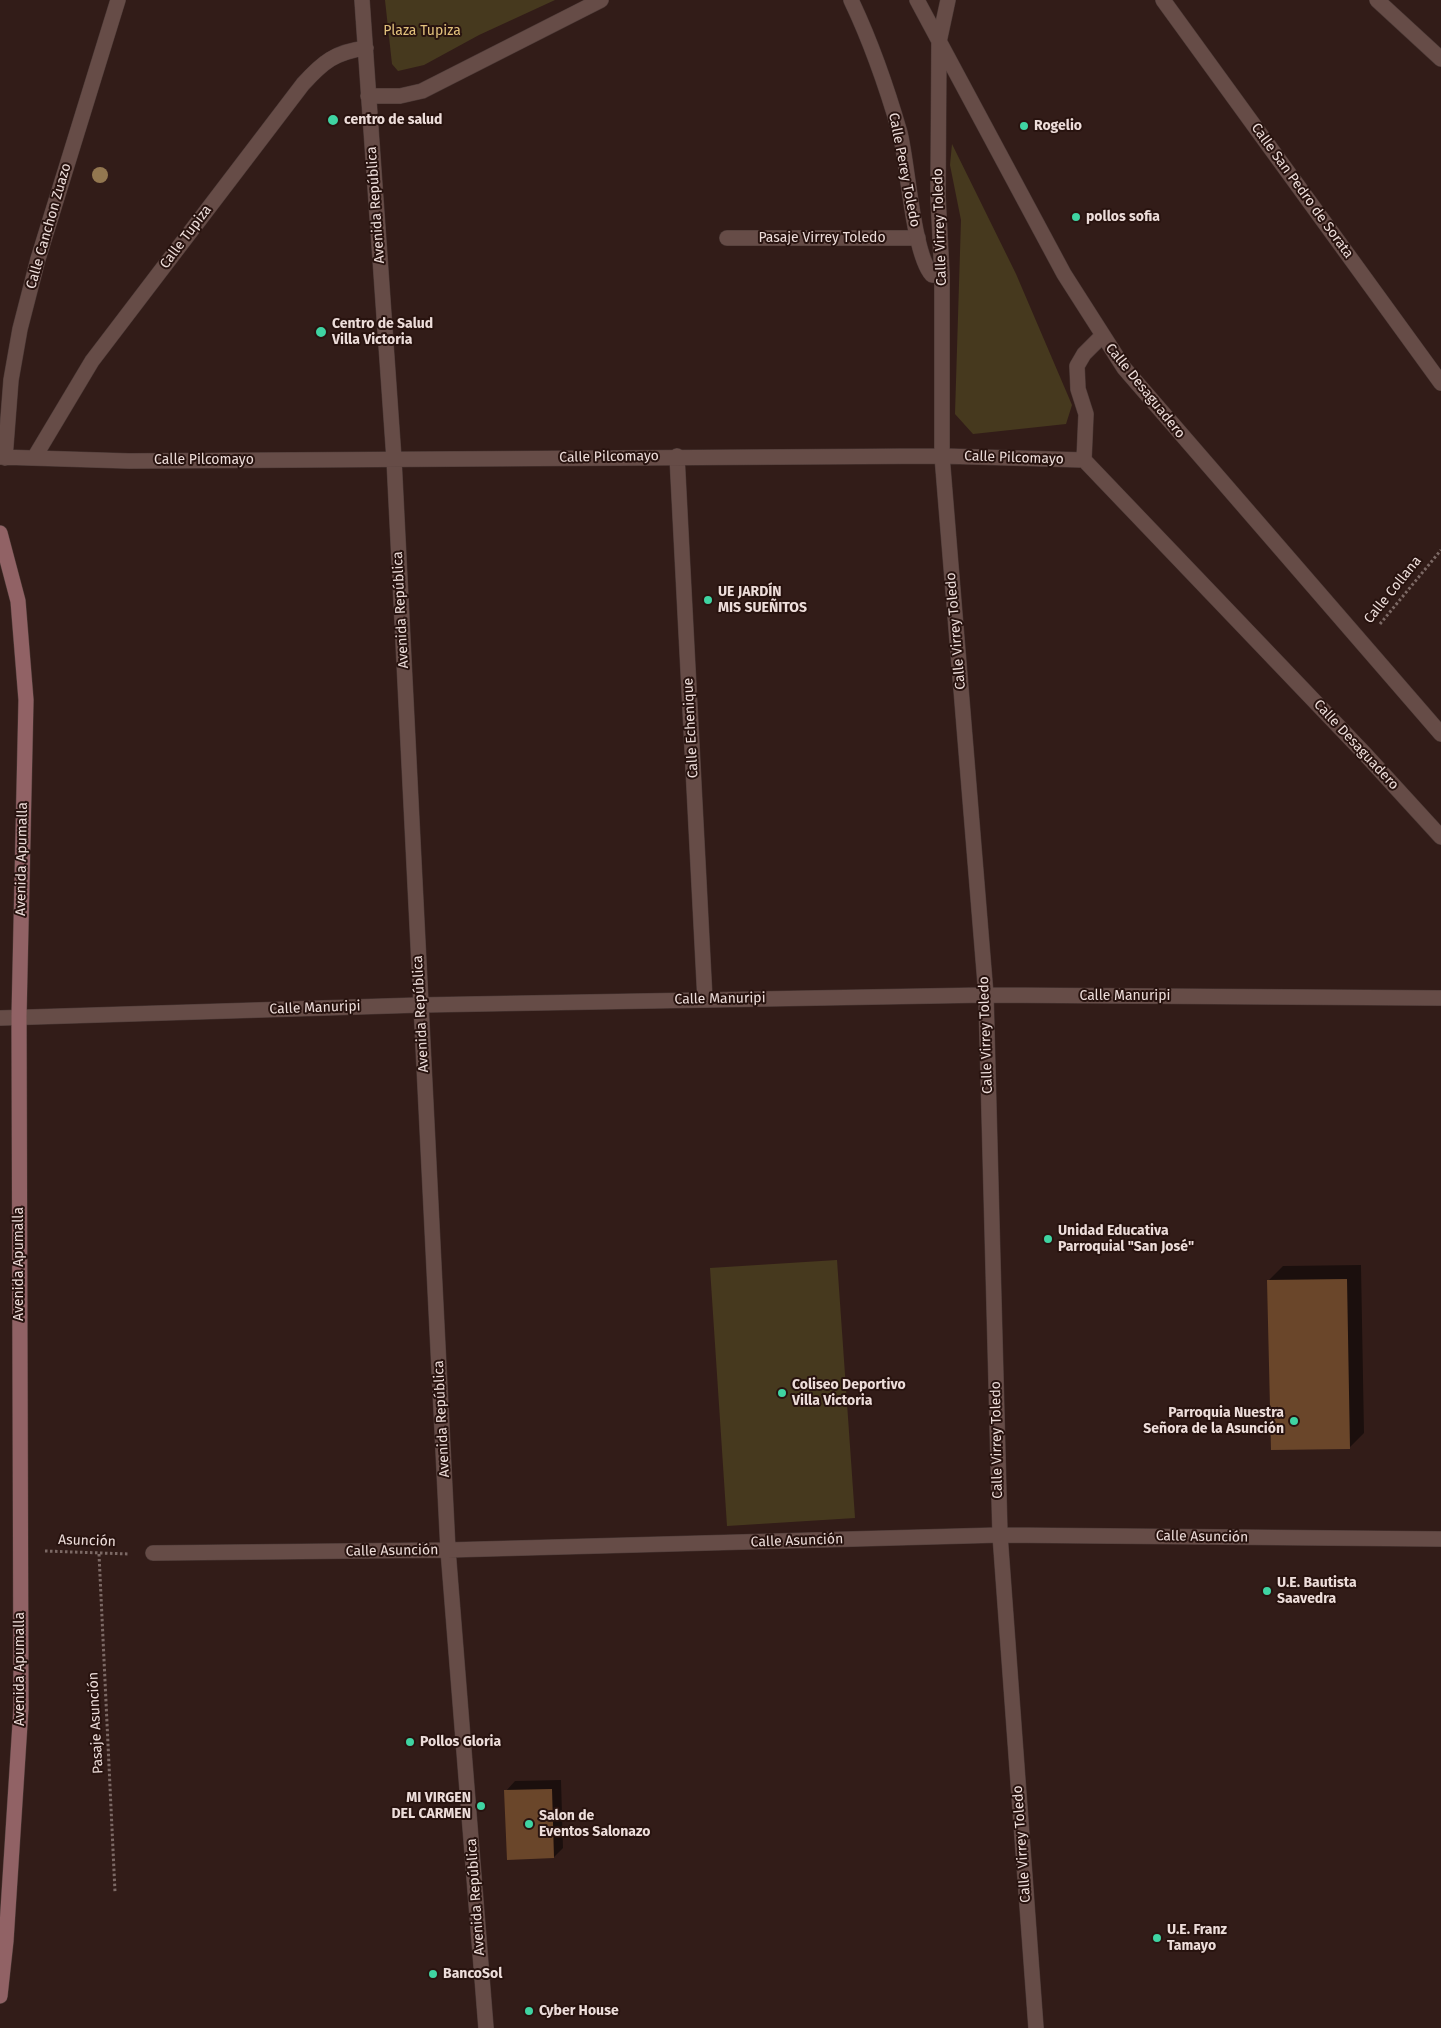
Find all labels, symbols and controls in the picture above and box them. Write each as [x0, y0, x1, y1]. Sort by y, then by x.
park label: Plaza Tupiza [383, 23, 461, 39]
street label: Calle Perey Toledo [885, 111, 923, 229]
place label: centro de salud [344, 112, 442, 128]
marker: centro de salud [326, 113, 340, 127]
place label: Rogelio [1034, 118, 1082, 134]
marker: Rogelio [1018, 120, 1030, 132]
street label: Calle San Pedro de Sorata [1247, 120, 1357, 262]
street label: Avenida República [364, 146, 388, 264]
street label: Calle Canchon Zuazo [23, 161, 75, 291]
street label: Calle Virrey Toledo [930, 168, 950, 286]
street label: Calle Tupiza [157, 202, 215, 272]
place label: pollos sofia [1086, 209, 1160, 225]
marker: pollos sofia [1070, 211, 1082, 223]
street label: Pasaje Virrey Toledo [758, 230, 886, 246]
place label: Centro de Salud Villa Victoria [332, 316, 433, 348]
marker: Centro de Salud Villa Victoria [314, 325, 328, 339]
street label: Calle Desaguadero [1102, 340, 1188, 442]
street label: Calle Pilcomayo [559, 448, 659, 466]
street label: Calle Pilcomayo [964, 448, 1064, 468]
street label: Calle Pilcomayo [154, 452, 254, 468]
street label: Avenida República [390, 551, 412, 669]
street label: Calle Collana [1361, 553, 1425, 627]
street label: Calle Virrey Toledo [942, 572, 970, 690]
place label: UE JARDÍN MIS SUEÑITOS [718, 584, 807, 616]
marker: UE JARDÍN MIS SUEÑITOS [702, 594, 714, 606]
street label: Calle Echenique [680, 677, 702, 779]
street label: Calle Desaguadero [1310, 696, 1402, 794]
street label: Avenida Apumalla [13, 802, 31, 916]
street label: Avenida República [410, 955, 432, 1073]
street label: Calle Virrey Toledo [976, 976, 996, 1094]
street label: Calle Manuripi [1079, 988, 1171, 1004]
street label: Calle Manuripi [674, 990, 766, 1008]
street label: Calle Manuripi [269, 998, 361, 1018]
street label: Avenida Apumalla [11, 1207, 27, 1321]
place label: Unidad Educativa Parroquial "San José" [1058, 1223, 1194, 1256]
marker: Unidad Educativa Parroquial "San José" [1042, 1233, 1054, 1245]
street label: Avenida República [431, 1360, 453, 1478]
place label: Coliseo Deportivo Villa Victoria [792, 1377, 906, 1410]
street label: Calle Virrey Toledo [988, 1381, 1006, 1499]
marker: Coliseo Deportivo Villa Victoria [776, 1387, 788, 1399]
place label: Parroquia Nuestra Señora de la Asunción [1143, 1405, 1284, 1438]
marker: Parroquia Nuestra Señora de la Asunción [1288, 1415, 1300, 1427]
street label: Calle Asunción [1156, 1528, 1248, 1546]
street label: Calle Asunción [750, 1531, 844, 1551]
street label: Asunción [58, 1532, 116, 1550]
street label: Calle Asunción [346, 1542, 438, 1560]
place label: U.E. Bautista Saavedra [1277, 1575, 1357, 1608]
marker: U.E. Bautista Saavedra [1261, 1585, 1273, 1597]
street label: Avenida Apumalla [12, 1612, 28, 1726]
street label: Pasaje Asunción [85, 1672, 107, 1774]
place label: Pollos Gloria [420, 1734, 501, 1750]
marker: Pollos Gloria [404, 1736, 416, 1748]
street label: Calle Virrey Toledo [1010, 1785, 1034, 1903]
place label: MI VIRGEN DEL CARMEN [391, 1790, 471, 1822]
marker: MI VIRGEN DEL CARMEN [475, 1800, 487, 1812]
place label: Salon de Eventos Salonazo [539, 1808, 650, 1840]
marker: Salon de Eventos Salonazo [523, 1818, 535, 1830]
street label: Avenida República [464, 1838, 488, 1956]
place label: U.E. Franz Tamayo [1167, 1922, 1227, 1954]
marker: U.E. Franz Tamayo [1151, 1932, 1163, 1944]
place label: BancoSol [443, 1966, 502, 1982]
marker: BancoSol [427, 1968, 439, 1980]
place label: Cyber House [539, 2003, 619, 2019]
marker: Cyber House [523, 2005, 535, 2017]

